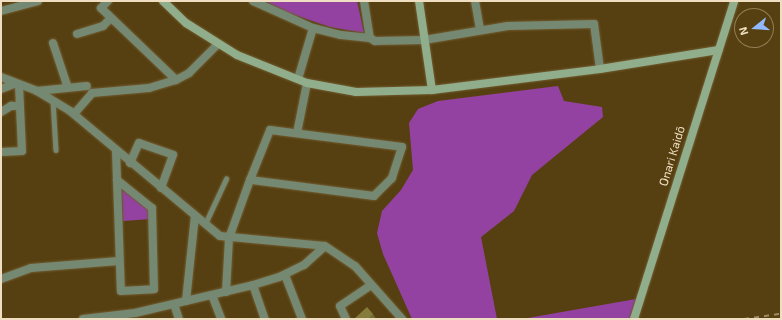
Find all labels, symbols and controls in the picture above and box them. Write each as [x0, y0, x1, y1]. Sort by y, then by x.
north arrow [734, 8, 774, 48]
text: N [736, 26, 750, 37]
street label: Onari Kaidō [656, 124, 688, 188]

